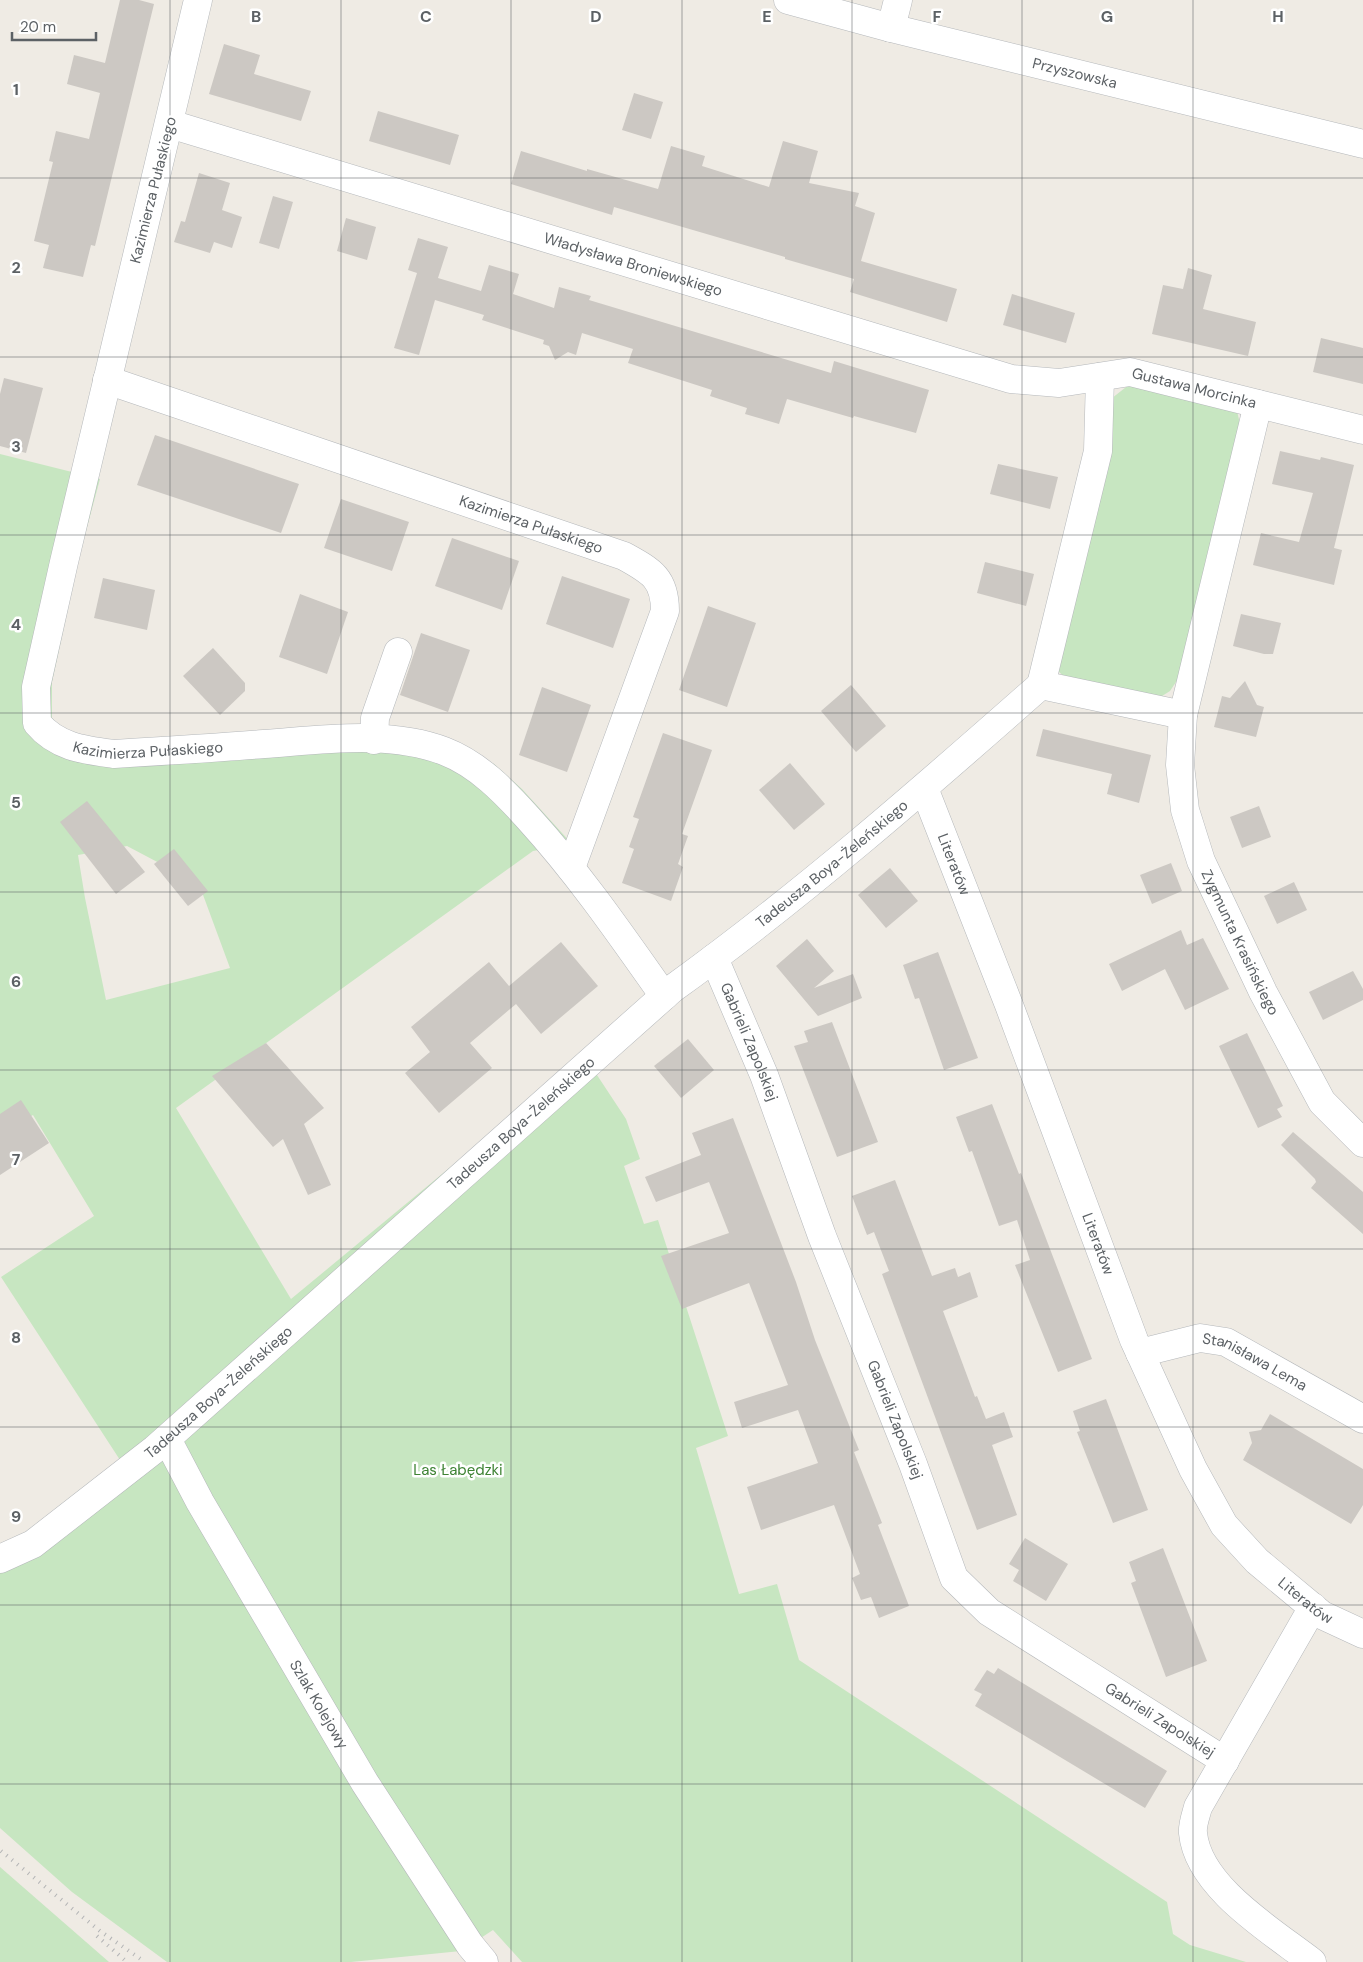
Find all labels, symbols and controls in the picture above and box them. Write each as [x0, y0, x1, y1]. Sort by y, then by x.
text: B [251, 6, 261, 27]
text: C [420, 6, 432, 27]
text: D [590, 6, 602, 27]
text: E [762, 6, 772, 27]
text: F [933, 6, 942, 27]
text: G [1101, 6, 1113, 27]
text: H [1272, 6, 1284, 27]
scale bar [12, 10, 96, 42]
text: 20 m [20, 17, 56, 37]
street label: Przyszowska [1030, 53, 1119, 93]
text: 1 [13, 79, 19, 100]
street label: Kazimierza Pułaskiego [125, 114, 181, 265]
street label: Władysława Broniewskiego [541, 228, 725, 301]
text: 2 [11, 257, 21, 278]
street label: Gustawa Morcinka [1130, 363, 1259, 413]
text: 3 [11, 436, 21, 457]
street label: Kazimierza Pułaskiego [457, 491, 606, 558]
text: 4 [11, 614, 21, 635]
street label: Kazimierza Pułaskiego [71, 737, 224, 764]
text: 5 [11, 792, 21, 813]
street label: Tadeusza Boya-Żeleńskiego [752, 795, 912, 932]
street label: Literatów [933, 830, 975, 899]
street label: Zygmunta Krasińskiego [1196, 866, 1284, 1019]
text: 6 [11, 971, 21, 992]
street label: Gabrieli Zapolskiej [716, 980, 783, 1104]
street label: Tadeusza Boya-Żeleńskiego [443, 1052, 599, 1194]
text: 7 [12, 1149, 21, 1170]
street label: Literatów [1077, 1210, 1119, 1278]
street label: Tadeusza Boya-Żeleńskiego [140, 1321, 297, 1463]
text: 8 [11, 1327, 21, 1348]
street label: Stanisława Lema [1201, 1328, 1311, 1396]
street label: Gabrieli Zapolskiej [863, 1357, 928, 1482]
park label: Las Łabędzki [413, 1460, 503, 1480]
text: 9 [11, 1506, 21, 1527]
street label: Literatów [1274, 1573, 1336, 1629]
street label: Szlak Kolejowy [285, 1656, 353, 1753]
street label: Gabrieli Zapolskiej [1101, 1678, 1219, 1762]

